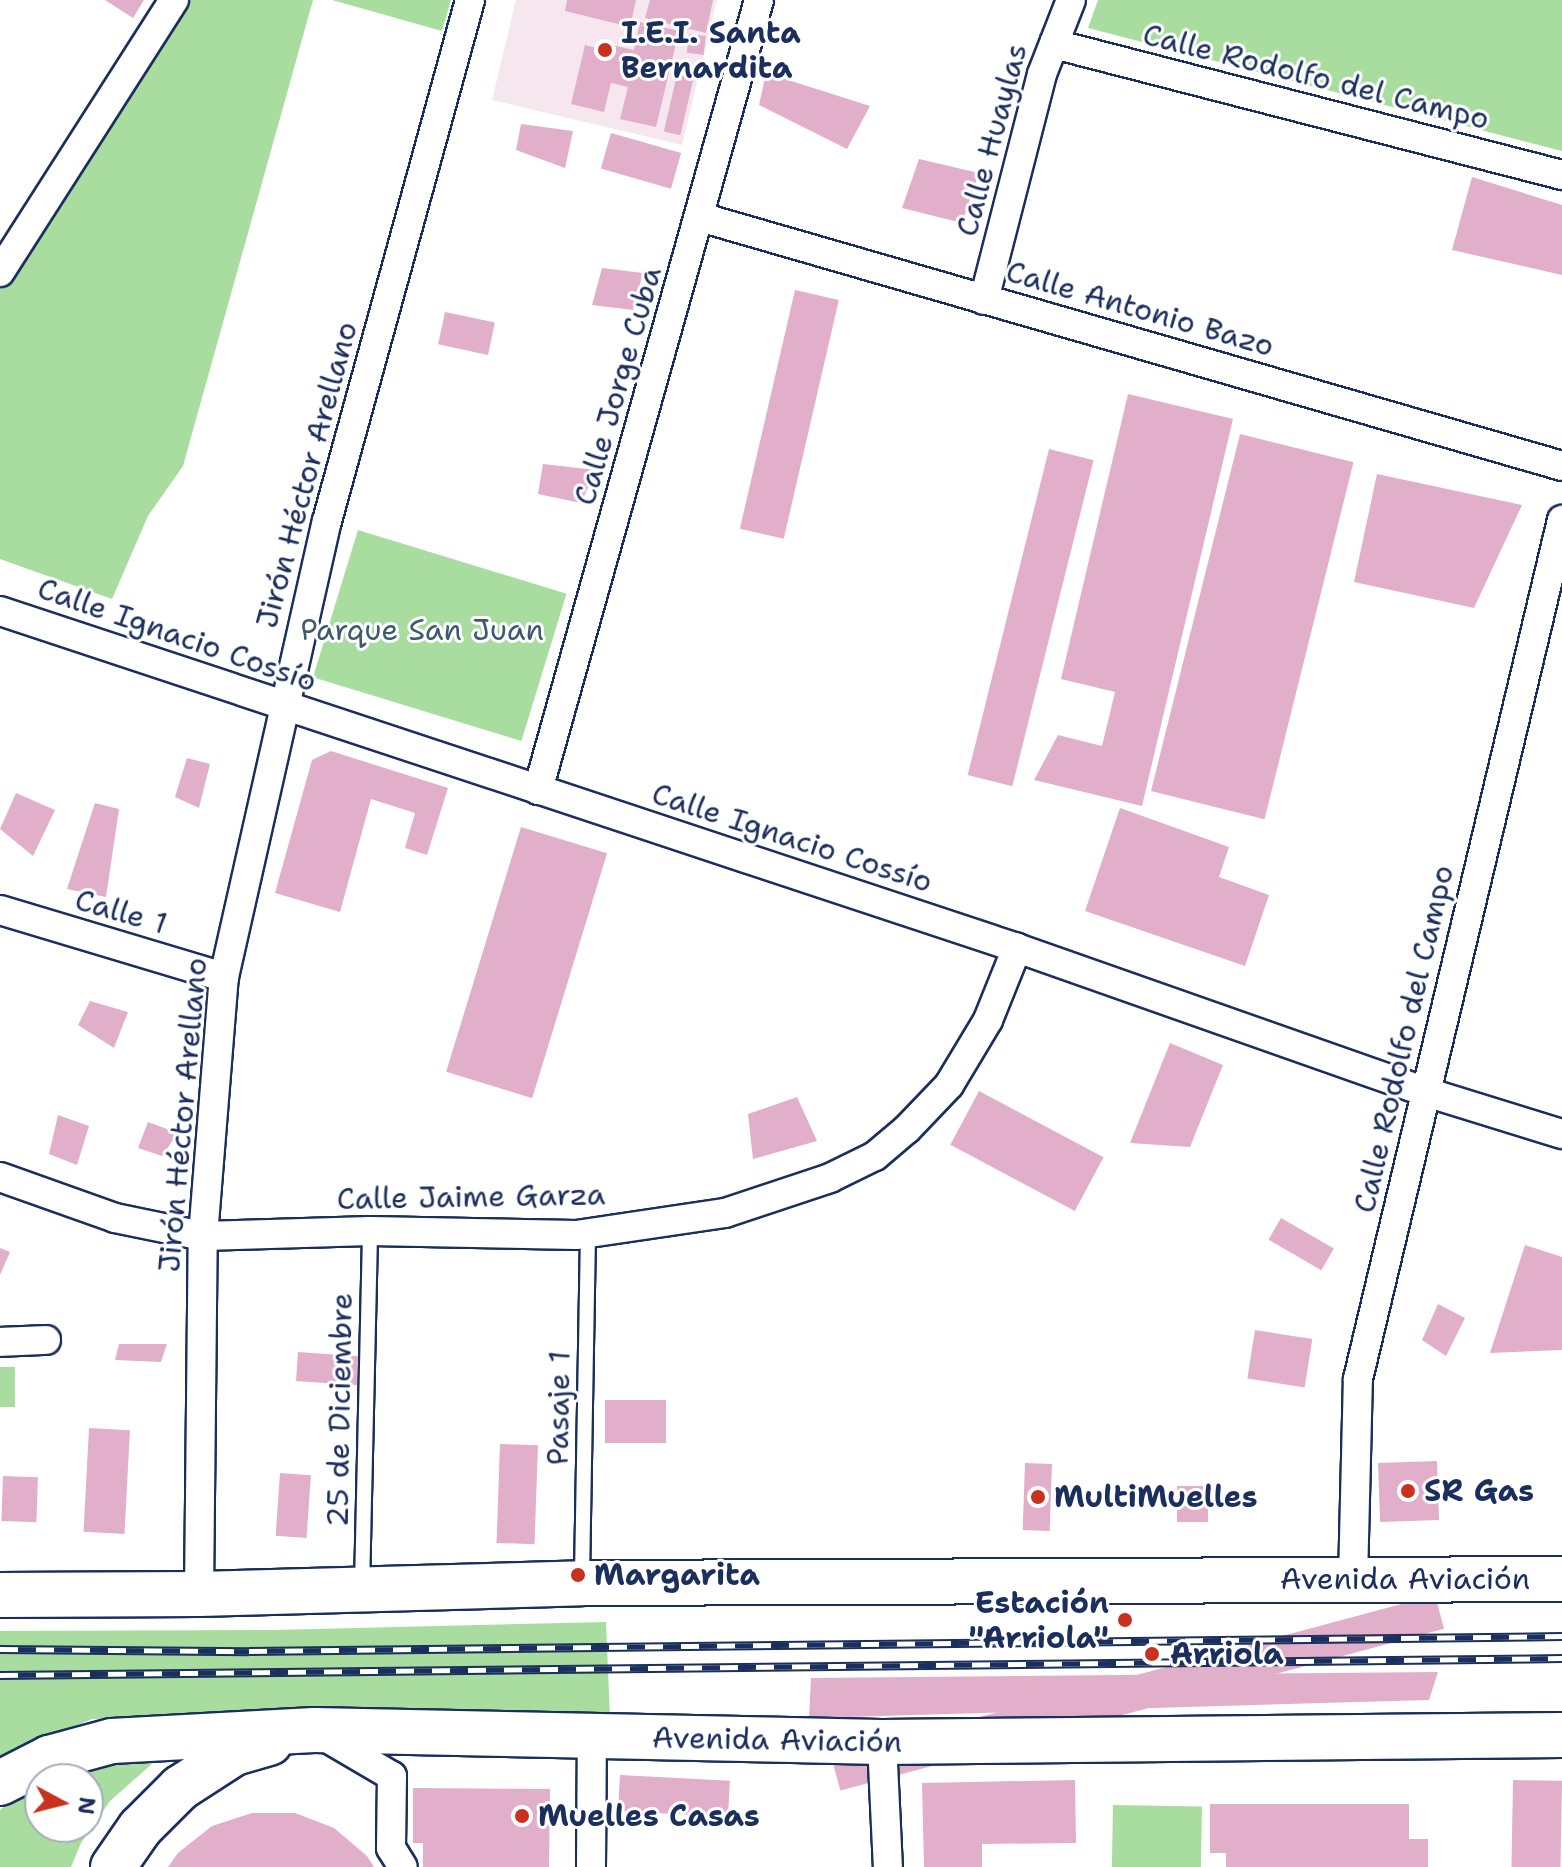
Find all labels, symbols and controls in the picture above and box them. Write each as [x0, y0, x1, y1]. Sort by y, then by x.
place label: I.E.I. Santa Bernardita [621, 15, 801, 86]
street label: Calle Rodolfo del Campo [1139, 17, 1493, 137]
street label: Calle Huaylas [949, 40, 1035, 240]
marker: I.E.I. Santa Bernardita [596, 41, 614, 59]
street label: Calle Antonio Bazo [1002, 254, 1278, 364]
street label: Calle Jorge Cuba [567, 263, 669, 509]
street label: Jirón Héctor Arellano [249, 318, 365, 632]
street label: Calle Ignacio Cossío [33, 570, 321, 700]
park label: Parque San Juan [300, 612, 544, 648]
street label: Calle Ignacio Cossío [647, 776, 937, 900]
street label: Calle Rodolfo del Campo [1346, 862, 1462, 1216]
street label: Calle 1 [71, 882, 171, 942]
street label: Jirón Héctor Arellano [151, 956, 215, 1274]
street label: Calle Jaime Garza [336, 1177, 606, 1217]
street label: 25 de Diciembre [320, 1292, 360, 1528]
street label: Pasaje 1 [540, 1350, 578, 1466]
place label: SR Gas [1424, 1473, 1534, 1509]
place label: MultiMuelles [1054, 1479, 1258, 1515]
marker: SR Gas [1399, 1482, 1417, 1500]
marker: MultiMuelles [1029, 1488, 1047, 1506]
place label: Margarita [594, 1557, 760, 1593]
street label: Avenida Aviación [1280, 1561, 1530, 1597]
marker: Margarita [569, 1566, 587, 1584]
place label: Estación "Arriola" [969, 1585, 1109, 1656]
marker: Estación "Arriola" [1116, 1611, 1134, 1629]
place label: Arriola [1170, 1636, 1284, 1672]
marker: Arriola [1141, 1643, 1163, 1665]
street label: Avenida Aviación [652, 1720, 902, 1760]
north arrow [24, 1763, 104, 1843]
text: N [71, 1795, 102, 1816]
place label: Muelles Casas [538, 1798, 760, 1834]
marker: Muelles Casas [513, 1807, 531, 1825]

